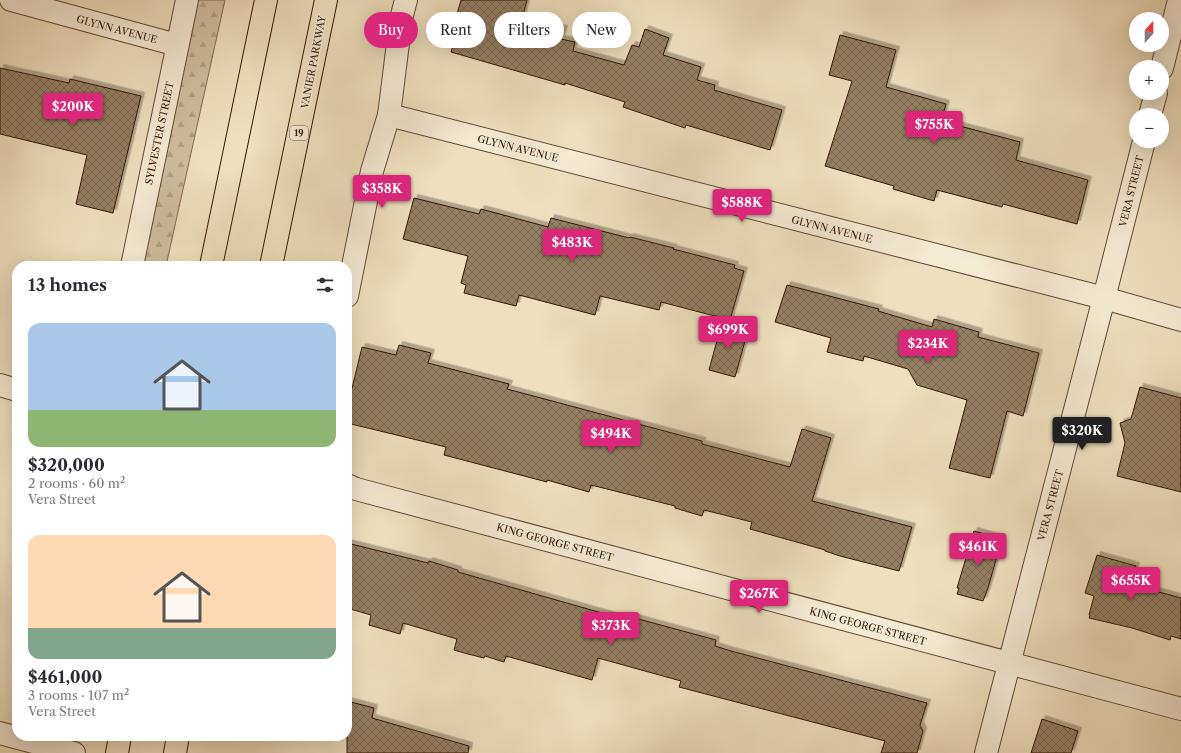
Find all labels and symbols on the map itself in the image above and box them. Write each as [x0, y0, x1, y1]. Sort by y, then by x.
street label: GLYNN AVENUE [75, 12, 159, 47]
north arrow [1129, 12, 1169, 52]
street label: VANIER PARKWAY [298, 13, 329, 111]
street label: SYLVESTER STREET [142, 80, 177, 186]
pin: $200K [45, 93, 101, 127]
pin: $755K [906, 111, 962, 145]
road number: 19 [290, 126, 308, 140]
street label: GLYNN AVENUE [476, 132, 560, 165]
street label: VERA STREET [1116, 154, 1147, 229]
pin: $358K [354, 175, 410, 209]
pin: $588K [714, 189, 770, 223]
street label: GLYNN AVENUE [790, 213, 874, 246]
pin: $483K [544, 229, 600, 263]
pin: $699K [700, 316, 756, 350]
pin: $234K [900, 330, 956, 364]
pin: $320K [1054, 417, 1110, 451]
pin: $494K [583, 420, 639, 454]
street label: VERA STREET [1034, 468, 1066, 543]
street label: KING GEORGE STREET [495, 521, 615, 564]
pin: $461K [950, 533, 1006, 567]
pin: $655K [1103, 567, 1159, 601]
pin: $267K [731, 580, 787, 614]
street label: KING GEORGE STREET [808, 605, 928, 648]
pin: $373K [583, 612, 639, 646]

